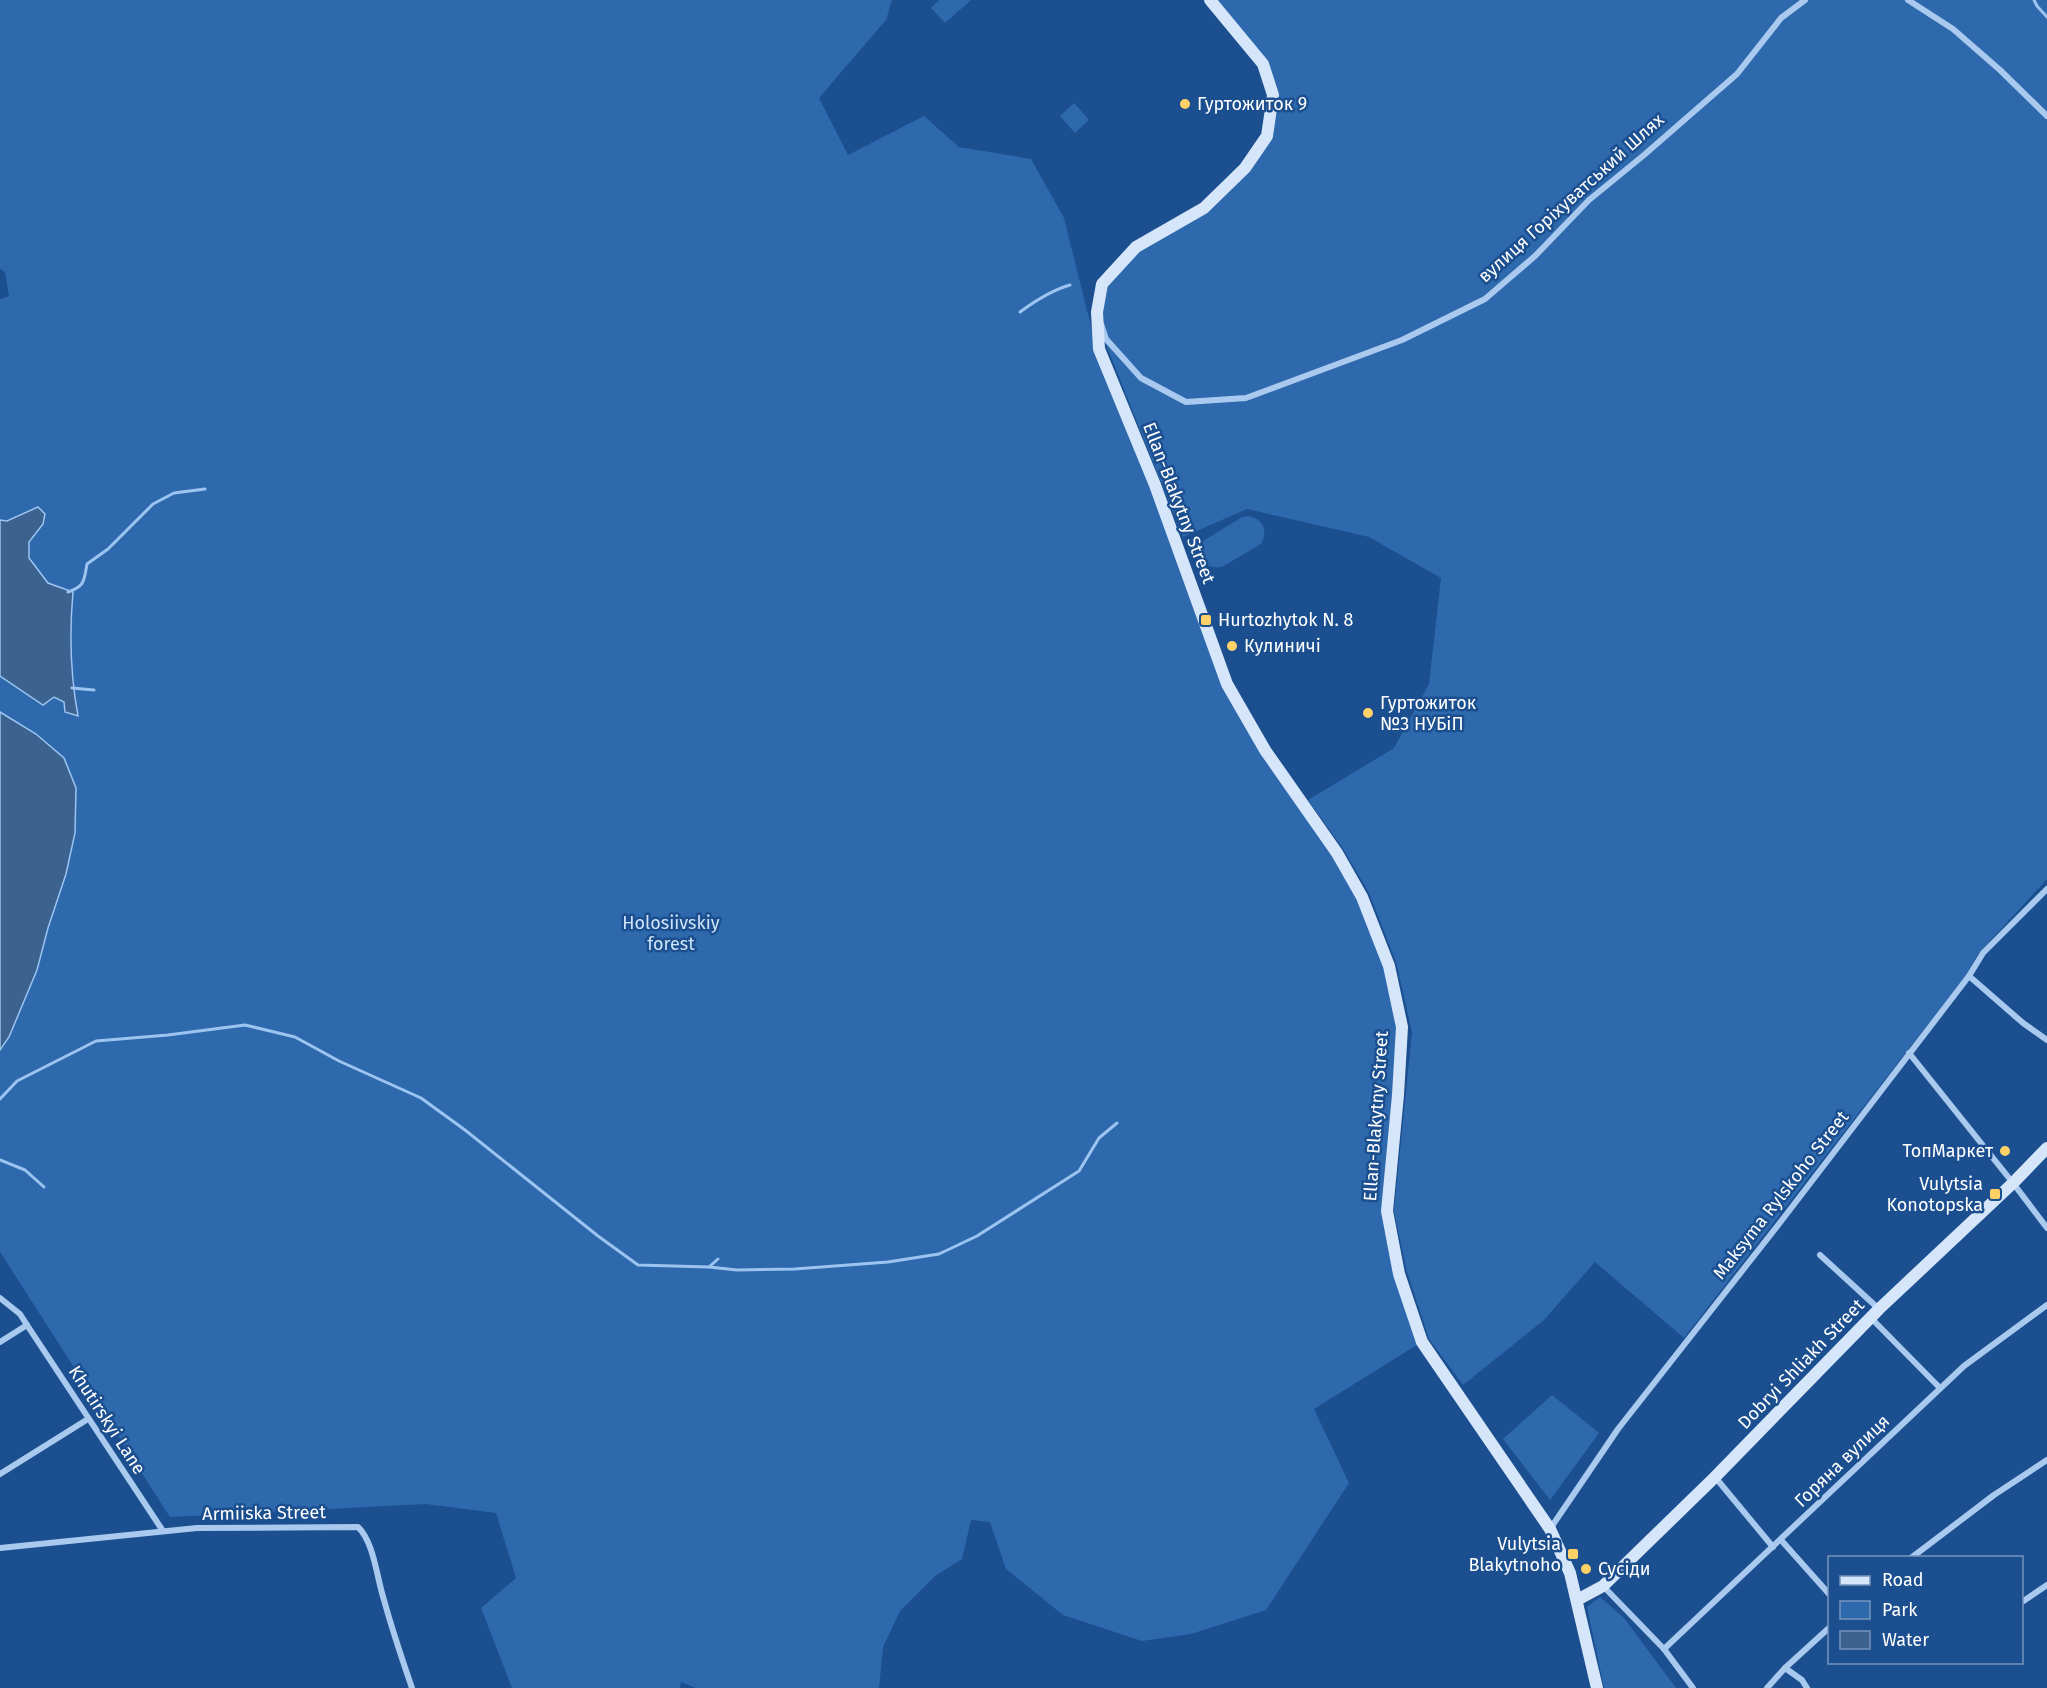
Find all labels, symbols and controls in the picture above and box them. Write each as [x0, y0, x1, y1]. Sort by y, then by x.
place label: Гуртожиток 9 [1197, 93, 1307, 115]
marker: Гуртожиток 9 [1178, 97, 1192, 111]
street label: вулиця Горіхуватський Шлях [1474, 109, 1669, 287]
street label: Ellan-Blakytny Street [1138, 419, 1220, 587]
place label: Hurtozhytok N. 8 [1218, 609, 1354, 631]
marker: Hurtozhytok N. 8 [1199, 613, 1213, 627]
place label: Кулиничі [1244, 635, 1321, 657]
marker: Кулиничі [1225, 639, 1239, 653]
place label: Гуртожиток №3 НУБіП [1380, 692, 1477, 735]
marker: Гуртожиток №3 НУБіП [1361, 706, 1375, 720]
park label: Holosiivskiy forest [622, 912, 720, 955]
street label: Ellan-Blakytny Street [1359, 1029, 1393, 1202]
street label: Maksyma Rylskoho Street [1708, 1106, 1854, 1284]
place label: ТопМаркет [1902, 1140, 1994, 1162]
marker: ТопМаркет [1998, 1144, 2012, 1158]
place label: Vulytsia Konotopska [1887, 1173, 1983, 1216]
marker: Vulytsia Konotopska [1988, 1187, 2002, 1201]
street label: Dobryi Shliakh Street [1733, 1294, 1869, 1434]
street label: Khutirskyi Lane [64, 1362, 150, 1478]
street label: Горяна вулиця [1790, 1410, 1894, 1512]
street label: Armiiska Street [202, 1501, 326, 1525]
place label: Vulytsia Blakytnoho [1468, 1533, 1561, 1576]
marker: Vulytsia Blakytnoho [1566, 1547, 1580, 1561]
legend [1828, 1556, 2023, 1664]
place label: Сусіди [1598, 1558, 1651, 1580]
marker: Сусіди [1579, 1562, 1593, 1576]
text: Road [1882, 1569, 1924, 1591]
text: Park [1882, 1599, 1918, 1621]
text: Water [1882, 1629, 1929, 1651]

